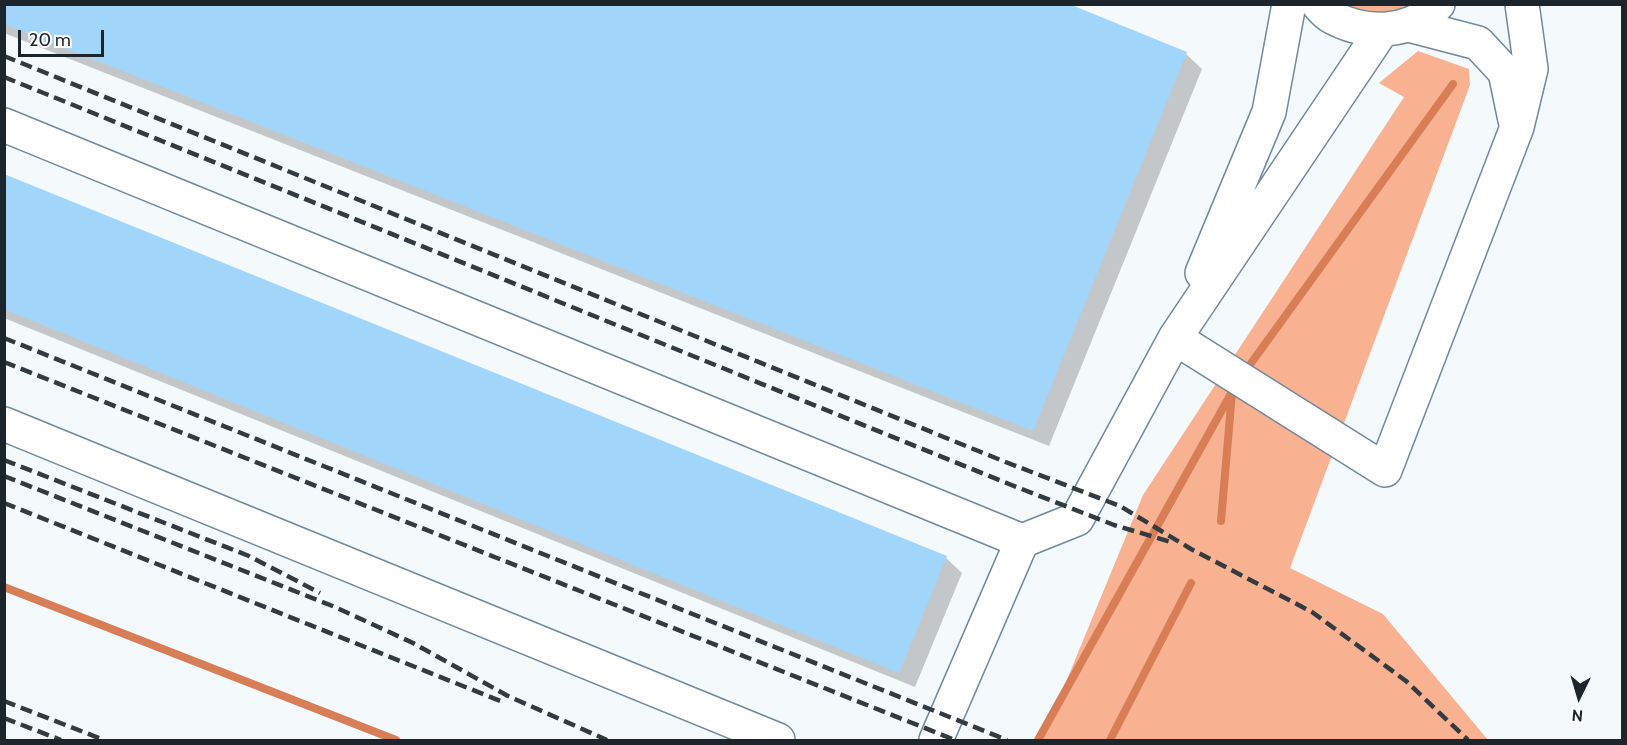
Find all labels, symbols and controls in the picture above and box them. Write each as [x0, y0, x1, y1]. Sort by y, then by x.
scale bar [21, 18, 106, 56]
text: 20 m [29, 29, 71, 51]
north arrow [1549, 667, 1609, 727]
text: N [1571, 705, 1584, 725]

